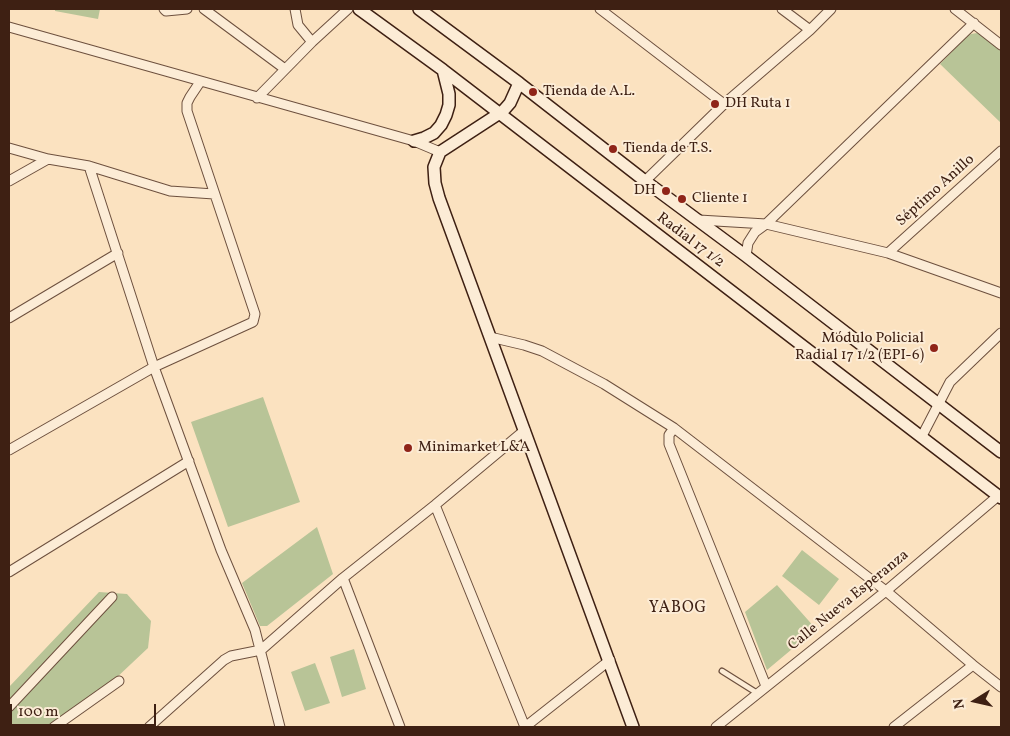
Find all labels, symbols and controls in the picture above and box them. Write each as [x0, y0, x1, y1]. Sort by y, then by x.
place label: Tienda de A.L. [543, 83, 635, 101]
marker: Tienda de A.L. [527, 86, 539, 98]
place label: DH Ruta 1 [725, 95, 791, 113]
marker: DH Ruta 1 [709, 98, 721, 110]
place label: Tienda de T.S. [623, 140, 712, 158]
marker: Tienda de T.S. [607, 143, 619, 155]
street label: Séptimo Anillo [893, 151, 979, 231]
place label: DH [634, 182, 656, 200]
marker: DH [660, 185, 672, 197]
place label: Cliente 1 [692, 190, 748, 208]
marker: Cliente 1 [676, 193, 688, 205]
street label: Radial 17 1/2 [652, 210, 728, 272]
place label: Módulo Policial Radial 17 1/2 (EPI-6) [795, 330, 924, 365]
marker: Módulo Policial Radial 17 1/2 (EPI-6) [928, 342, 940, 354]
place label: Minimarket L&A [418, 439, 530, 457]
marker: Minimarket L&A [402, 442, 414, 454]
street label: Calle Nueva Esperanza [785, 547, 913, 655]
district label: YABOG [648, 599, 708, 619]
north arrow [950, 676, 1000, 726]
scale bar [12, 694, 159, 726]
text: N [949, 697, 970, 710]
text: 100 m [18, 702, 58, 723]

